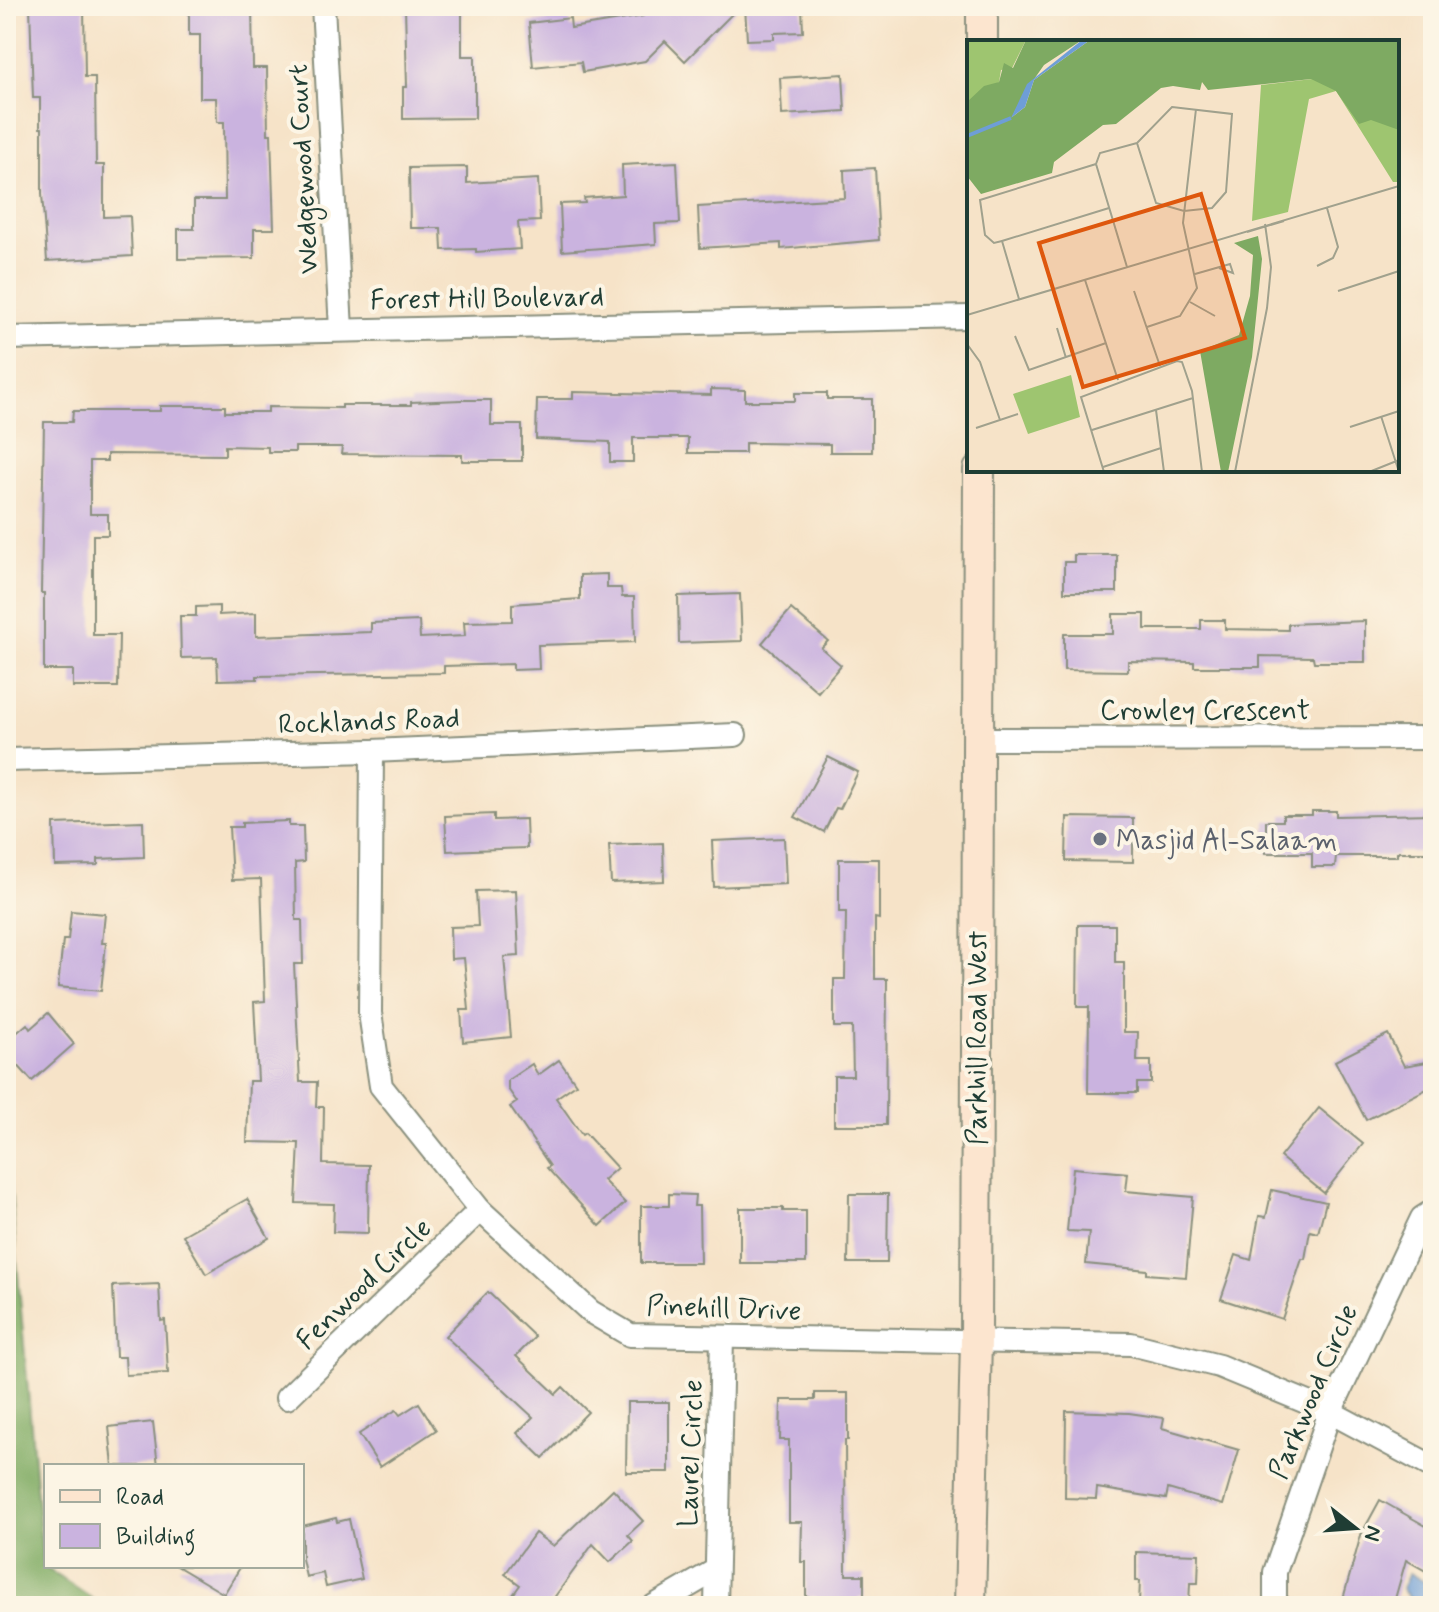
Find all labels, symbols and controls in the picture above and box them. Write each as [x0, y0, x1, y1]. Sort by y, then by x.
inset map [967, 40, 1399, 472]
street label: Wedgewood Court [281, 63, 330, 275]
street label: Forest Hill Boulevard [370, 279, 604, 320]
street label: Crowley Crescent [1100, 693, 1310, 730]
street label: Rocklands Road [278, 701, 461, 744]
place label: Masjid Al-Salaam [1116, 823, 1337, 860]
marker: Masjid Al-Salaam [1091, 830, 1109, 848]
street label: Parkhill Road West [960, 930, 997, 1145]
street label: Fenwood Circle [289, 1211, 441, 1359]
street label: Pinehill Drive [646, 1288, 802, 1331]
street label: Parkwood Circle [1261, 1299, 1368, 1485]
street label: Laurel Circle [670, 1379, 713, 1528]
legend [44, 1464, 304, 1568]
text: Road [116, 1482, 164, 1513]
north arrow [1315, 1488, 1395, 1568]
text: Building [116, 1522, 196, 1556]
text: N [1357, 1522, 1388, 1544]

